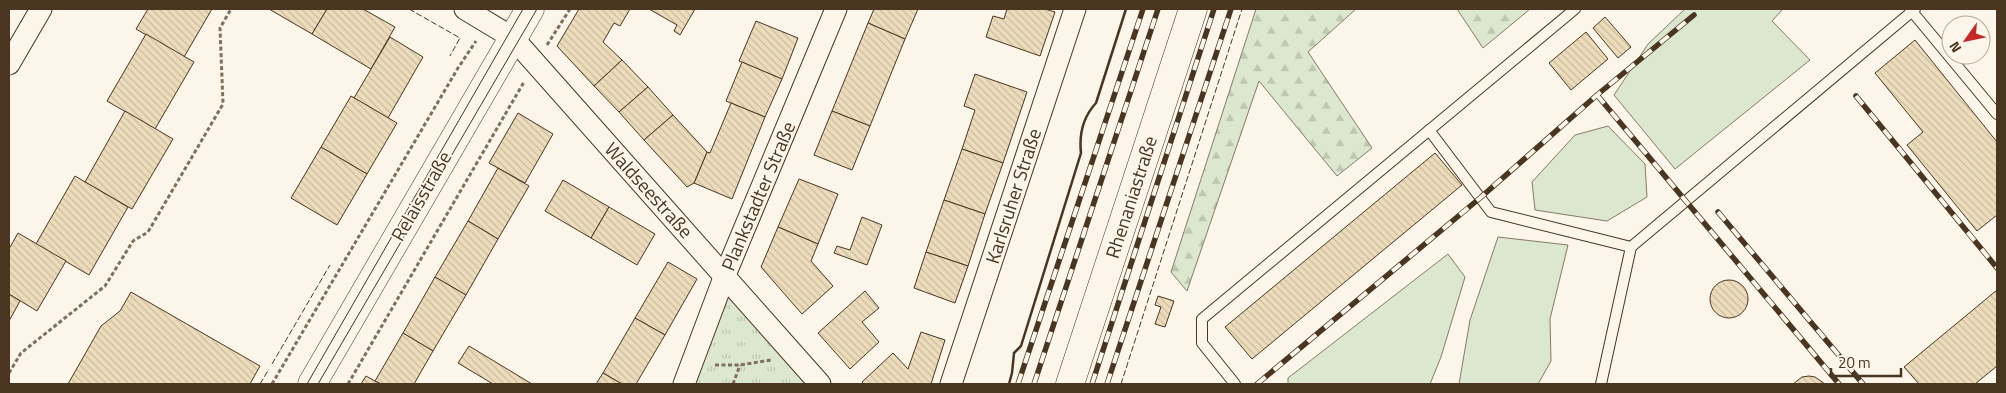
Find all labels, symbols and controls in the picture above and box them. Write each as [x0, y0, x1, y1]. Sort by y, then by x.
north arrow [1941, 15, 1991, 65]
text: N [1943, 38, 1966, 57]
street label: Plankstadter Straße [713, 117, 802, 275]
street label: Karlsruher Straße [977, 124, 1048, 267]
street label: Rhenaniastraße [1097, 132, 1164, 262]
street label: Waldseestraße [598, 135, 701, 244]
street label: Relaisstraße [383, 145, 458, 246]
scale bar [1831, 346, 1901, 378]
text: 20 m [1838, 351, 1871, 374]

